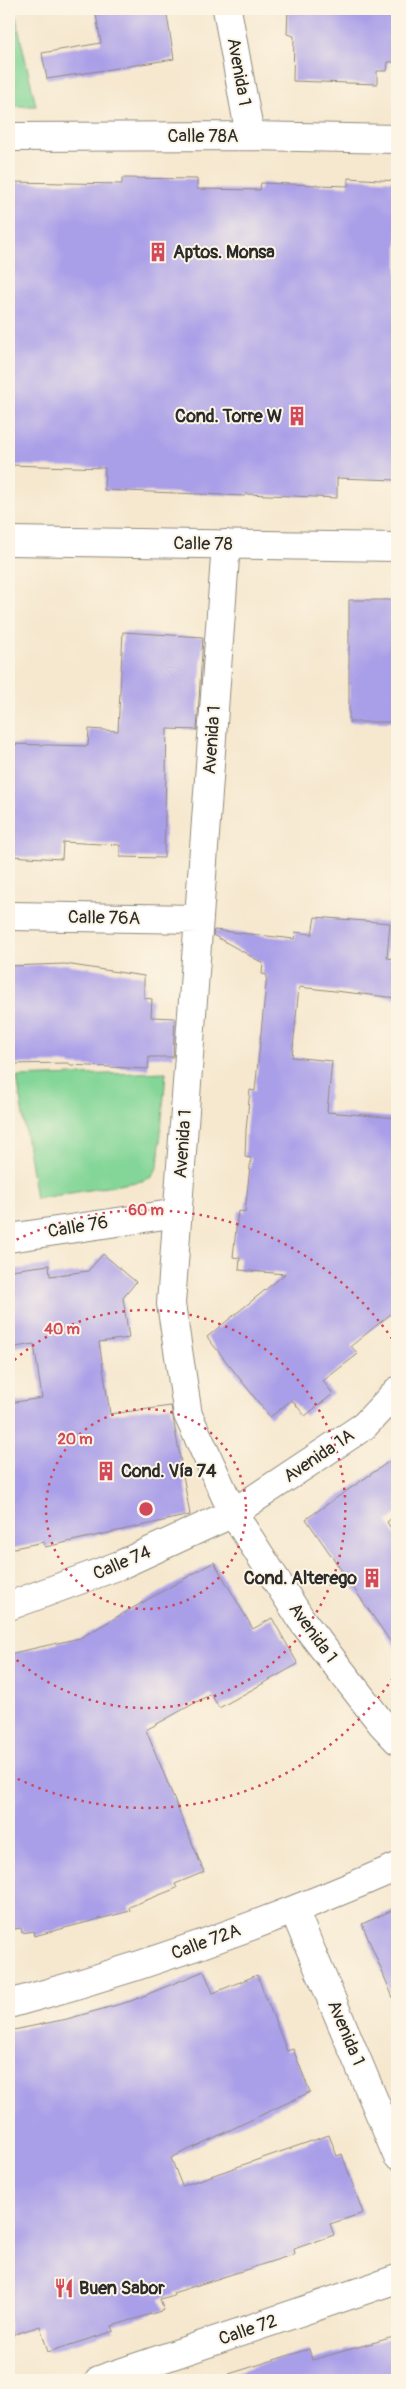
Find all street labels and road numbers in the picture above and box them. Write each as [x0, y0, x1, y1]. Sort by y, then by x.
street label: Avenida 1 [222, 36, 256, 108]
street label: Calle 78A [167, 125, 239, 148]
street label: Calle 78 [173, 532, 233, 556]
street label: Avenida 1 [198, 705, 226, 775]
street label: Calle 76A [68, 906, 141, 930]
street label: Avenida 1 [169, 1109, 197, 1179]
street label: Calle 76 [46, 1211, 110, 1243]
street label: Avenida 1A [279, 1424, 359, 1488]
street label: Calle 74 [90, 1540, 155, 1585]
street label: Avenida 1 [283, 1598, 343, 1668]
street label: Calle 72A [168, 1919, 244, 1965]
street label: Avenida 1 [322, 1997, 370, 2069]
street label: Calle 72 [216, 2309, 280, 2351]

